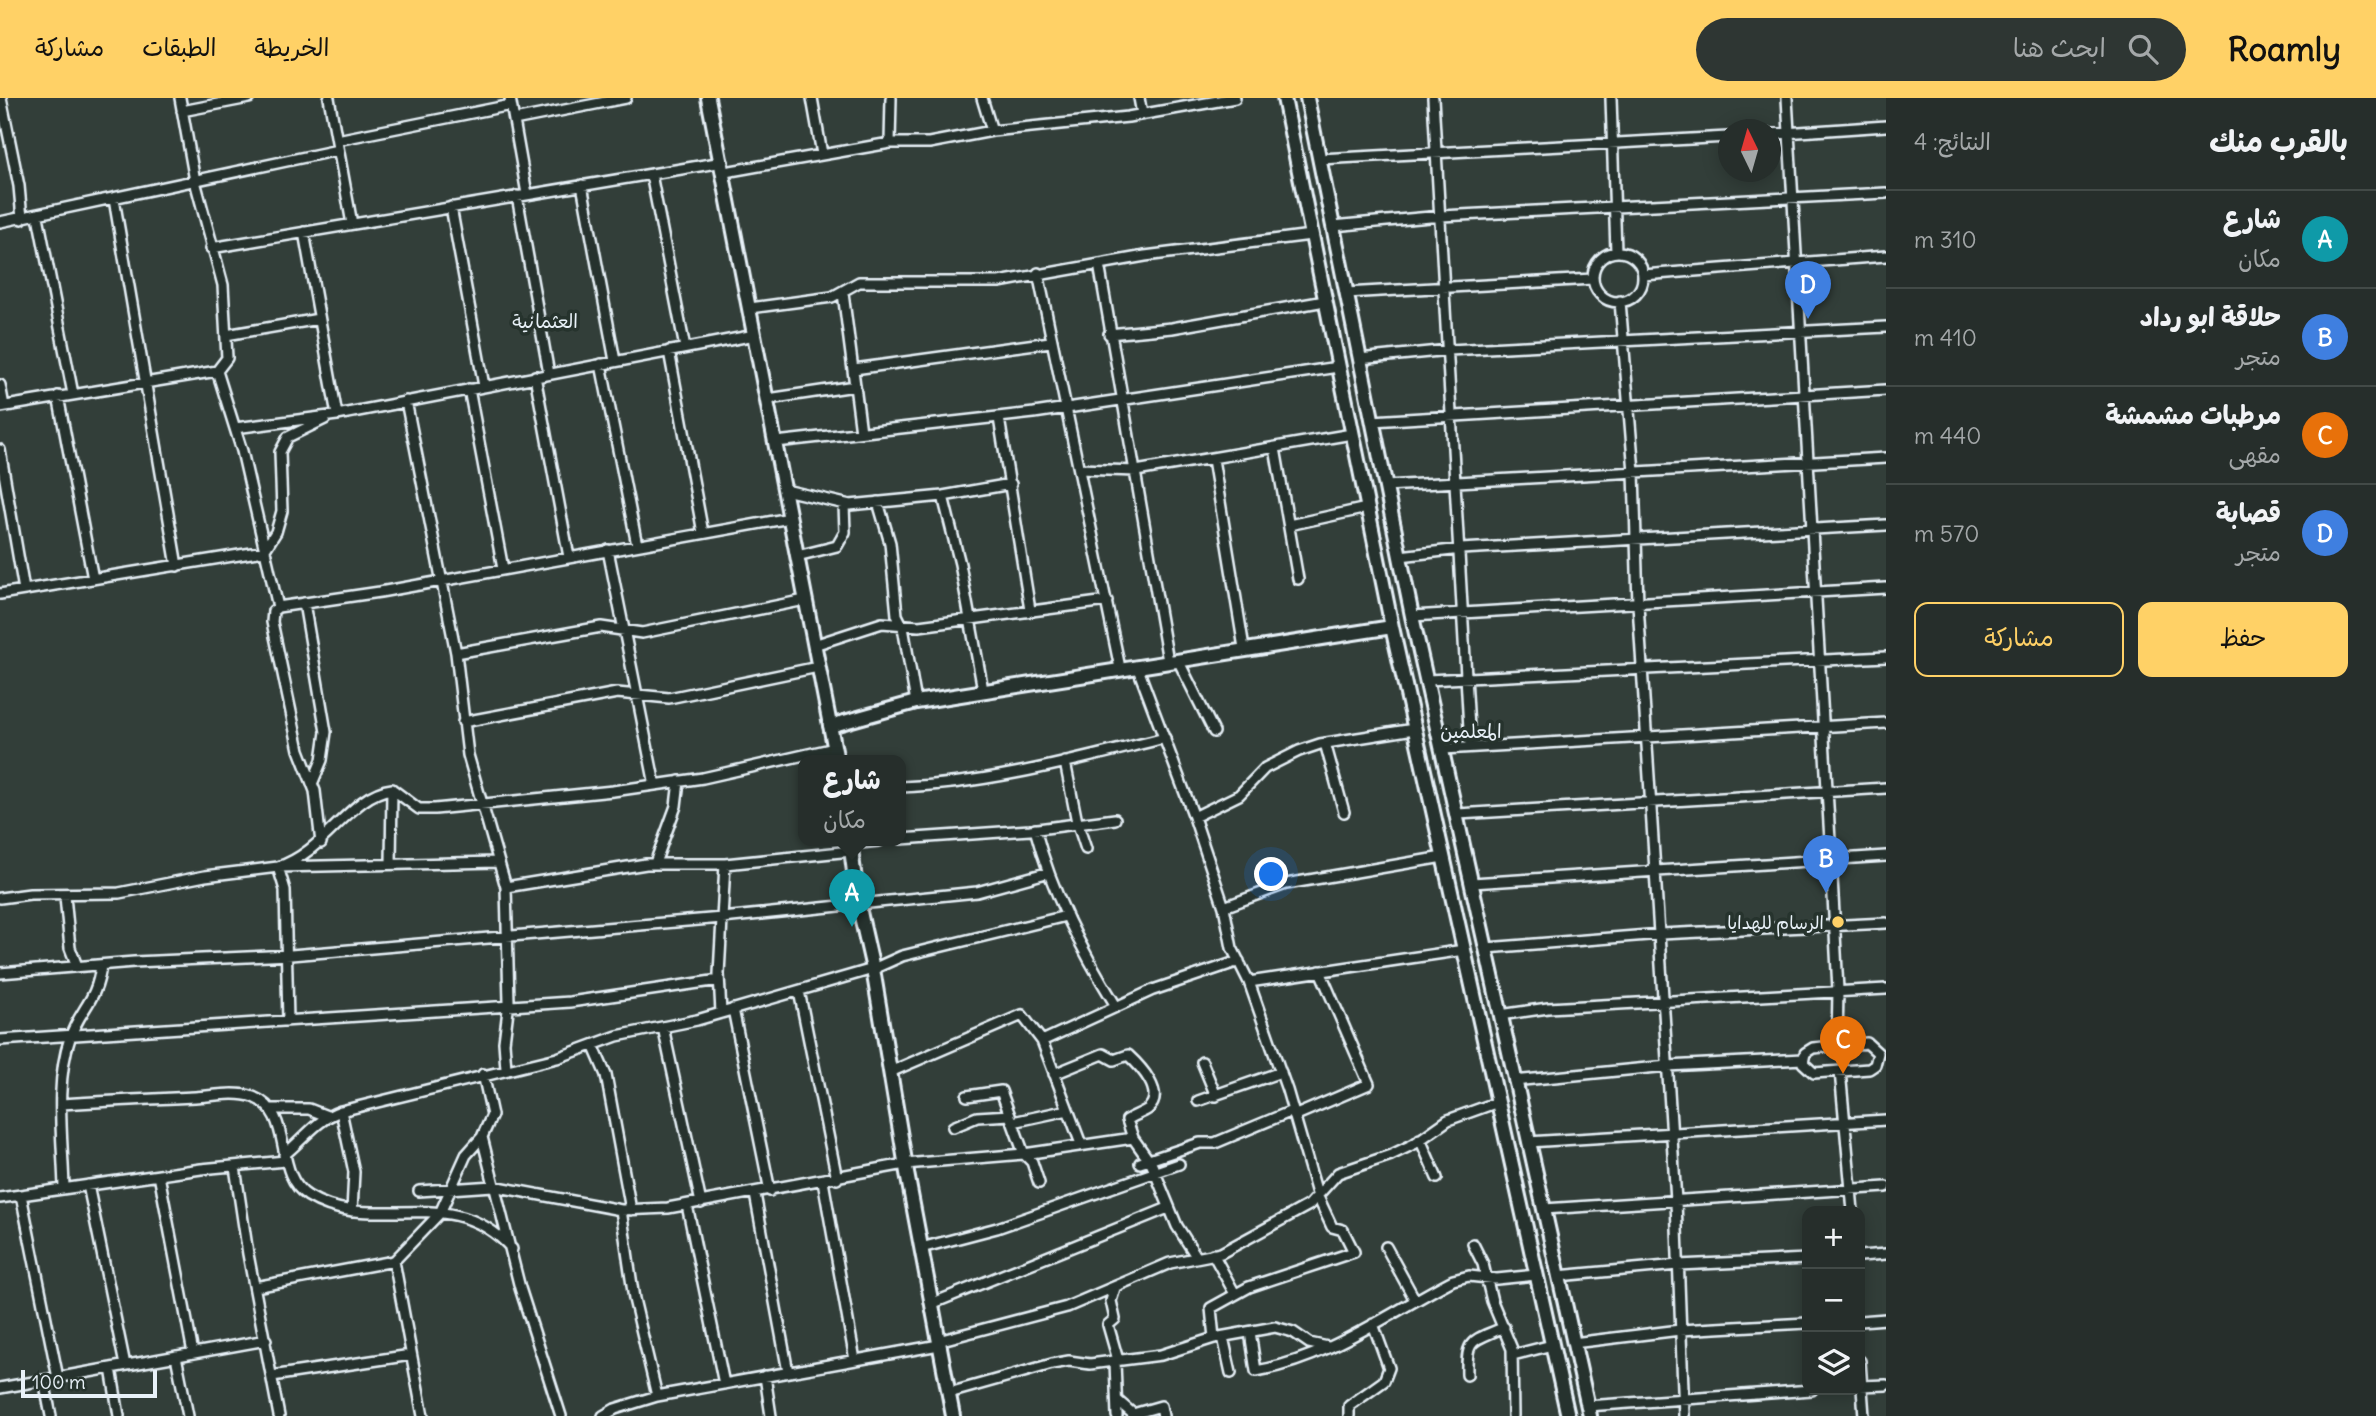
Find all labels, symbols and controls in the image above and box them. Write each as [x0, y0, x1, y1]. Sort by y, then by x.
search box [1696, 18, 2186, 81]
text: Roamly [2228, 28, 2341, 70]
icon: search [2124, 30, 2162, 68]
text: ابحث هنا [2013, 31, 2106, 64]
text: مشاركة [35, 32, 104, 62]
text: الطبقات [142, 32, 217, 62]
text: الخريطة [255, 32, 329, 62]
north arrow [1718, 119, 1781, 182]
text: بالقرب منك [2209, 122, 2348, 160]
text: النتائج: 4 [1914, 127, 1991, 156]
text: شارع [2223, 202, 2281, 235]
text: 310 m [1914, 225, 1977, 254]
text: A [2318, 225, 2332, 254]
text: مكان [2238, 244, 2281, 273]
pin: D [1785, 261, 1831, 319]
text: حلاقة ابو رداد [2140, 300, 2281, 333]
district label: العثمانية [512, 309, 578, 333]
text: 410 m [1914, 323, 1977, 352]
text: B [2317, 323, 2333, 352]
text: متجر [2236, 342, 2281, 371]
text: مرطبات مشمشة [2105, 398, 2281, 431]
text: 440 m [1914, 421, 1981, 450]
text: C [2317, 421, 2333, 450]
text: مقهى [2228, 440, 2281, 469]
text: قصابة [2216, 496, 2281, 529]
text: 570 m [1914, 519, 1979, 548]
text: D [2317, 519, 2333, 548]
text: متجر [2236, 538, 2281, 567]
button: مشاركة [1914, 602, 2124, 677]
button: حفظ [2138, 602, 2348, 677]
district label: المعلمين [1440, 719, 1502, 743]
popup [798, 755, 906, 846]
text: شارع [823, 763, 881, 796]
text: مكان [823, 805, 866, 834]
pin: B [1803, 835, 1849, 893]
your location [1254, 857, 1288, 891]
pin: A [829, 869, 875, 927]
place label: الرسام للهدايا [1727, 911, 1824, 937]
marker: الرسام للهدايا [1830, 914, 1846, 930]
pin: C [1820, 1016, 1866, 1074]
map controls [1802, 1206, 1865, 1395]
button: + [1802, 1206, 1865, 1269]
button: − [1802, 1269, 1865, 1332]
button: layers [1802, 1332, 1865, 1395]
scale bar [21, 1367, 158, 1399]
text: 100 m [32, 1370, 86, 1394]

